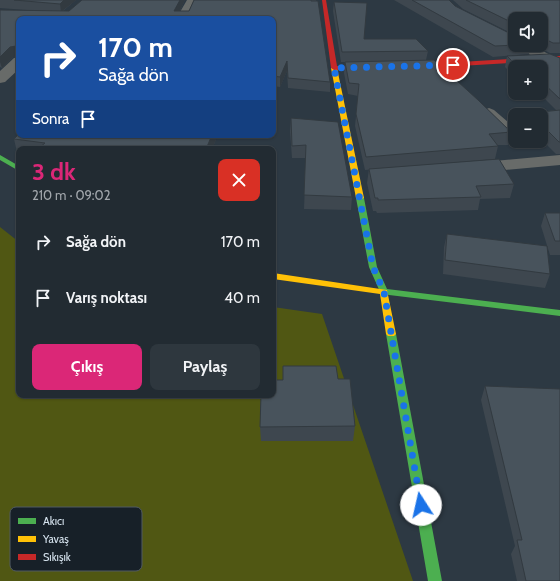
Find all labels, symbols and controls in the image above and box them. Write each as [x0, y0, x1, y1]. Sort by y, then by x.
map controls [508, 12, 548, 148]
button: sound [508, 12, 548, 52]
text: 170 m [98, 30, 173, 64]
icon: right [32, 32, 84, 84]
pin [436, 48, 470, 82]
icon: arrive [442, 54, 464, 76]
button: + [508, 60, 548, 100]
text: Sağa dön [98, 64, 169, 86]
icon: arrive [77, 108, 99, 130]
button: − [508, 108, 548, 148]
text: Sonra [32, 110, 69, 128]
text: 3 dk [32, 157, 76, 186]
button: close [218, 159, 260, 201]
text: 210 m · 09:02 [32, 187, 110, 203]
icon: right [32, 231, 54, 253]
text: Sağa dön [66, 233, 126, 251]
text: 170 m [221, 233, 260, 251]
icon: arrive [32, 287, 54, 309]
text: Varış noktası [66, 289, 147, 307]
text: 40 m [224, 289, 260, 307]
button: Çıkış [32, 344, 142, 390]
button: Paylaş [150, 344, 260, 390]
position arrow [400, 484, 442, 526]
legend [10, 507, 142, 571]
text: Akıcı [43, 514, 64, 528]
text: Yavaş [42, 532, 69, 546]
text: Sıkışık [43, 550, 71, 564]

